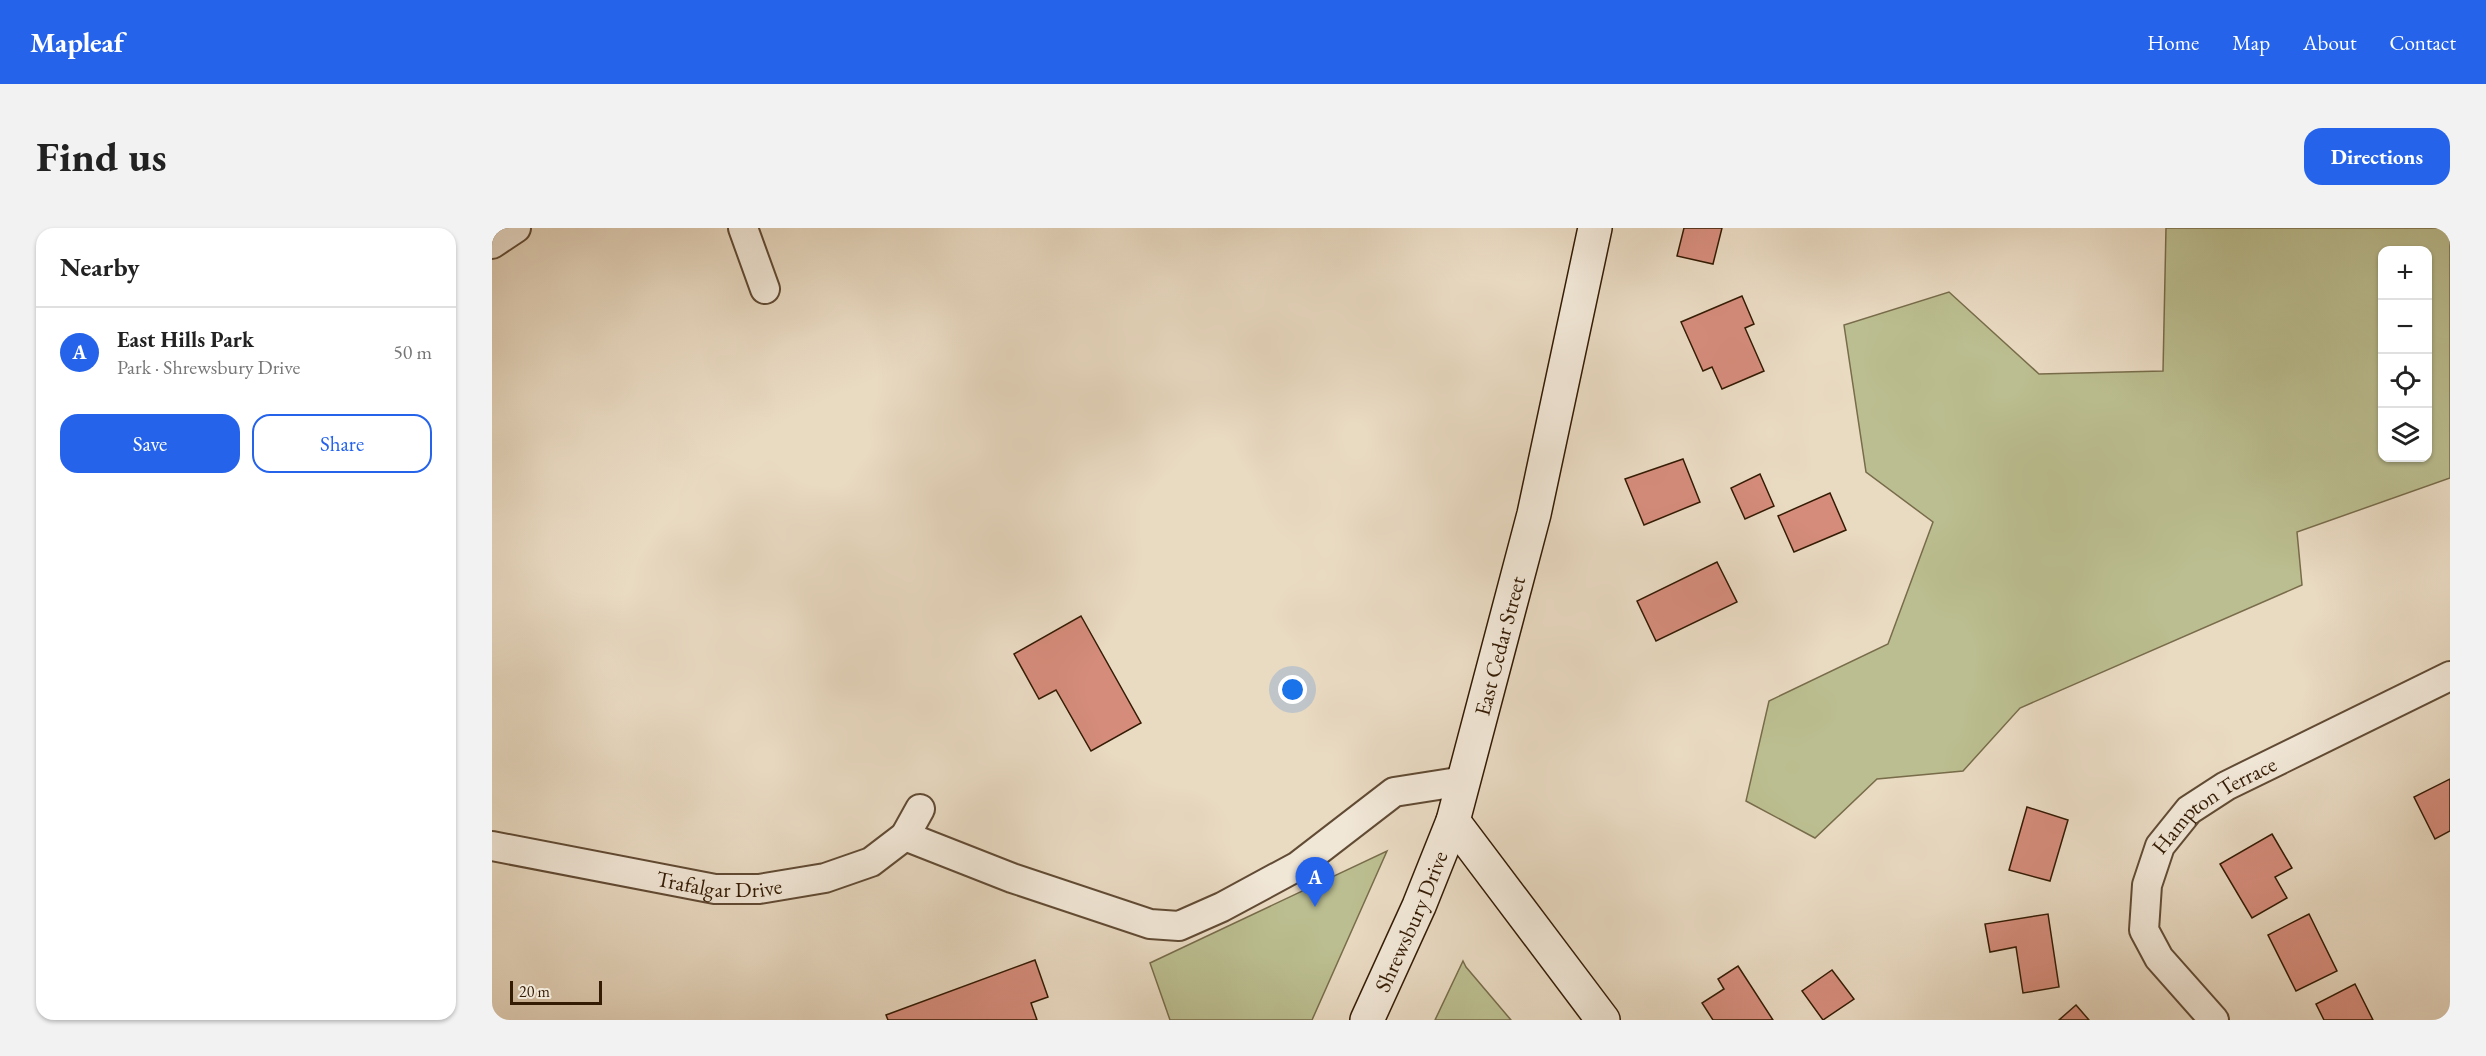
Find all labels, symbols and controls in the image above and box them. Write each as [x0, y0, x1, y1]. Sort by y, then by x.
text: Mapleaf [30, 24, 124, 60]
text: Home [2147, 29, 2199, 56]
text: Map [2232, 29, 2270, 56]
text: About [2303, 29, 2356, 56]
text: Contact [2389, 29, 2456, 56]
button: Directions [2304, 128, 2450, 185]
text: Find us [36, 129, 167, 184]
map controls [2378, 246, 2432, 462]
button: + [2378, 246, 2432, 300]
text: Nearby [60, 250, 140, 284]
button: − [2378, 300, 2432, 354]
text: East Hills Park [117, 325, 254, 354]
text: A [72, 339, 87, 365]
text: 50 m [393, 339, 432, 365]
text: Park · Shrewsbury Drive [117, 354, 300, 380]
button: locate [2378, 354, 2432, 408]
button: layers [2378, 408, 2432, 462]
button: Save [60, 414, 240, 473]
button: Share [252, 414, 432, 473]
street label: East Cedar Street [1467, 573, 1532, 719]
your location [1278, 675, 1307, 704]
street label: Hampton Terrace [2145, 749, 2282, 860]
street label: Shrewsbury Drive [1368, 846, 1455, 997]
pin: A [1296, 858, 1334, 907]
street label: Trafalgar Drive [654, 864, 785, 904]
scale bar [510, 978, 602, 1006]
text: 20 m [519, 981, 550, 1002]

